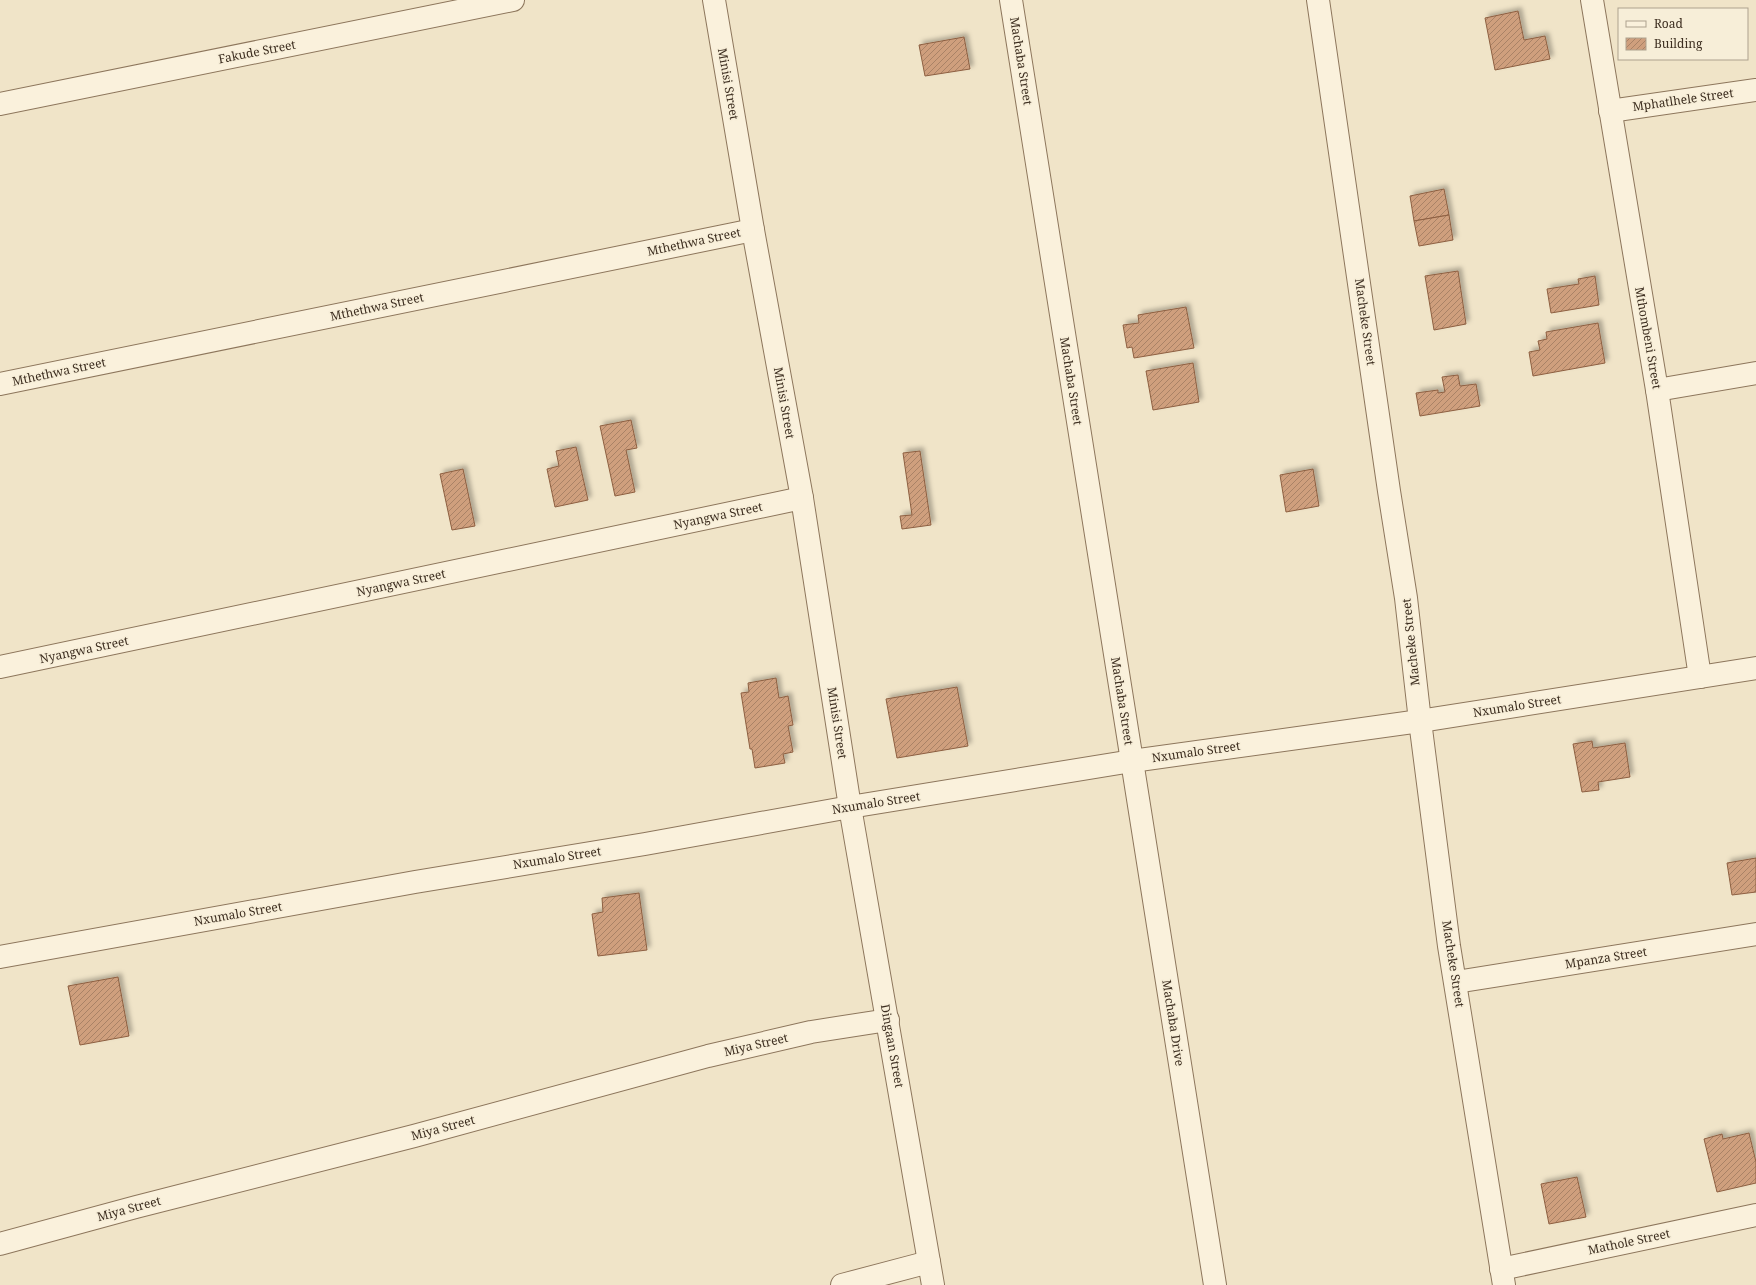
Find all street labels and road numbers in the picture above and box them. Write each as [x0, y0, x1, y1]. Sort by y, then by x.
street label: Machaba Street [1006, 16, 1037, 106]
street label: Fakude Street [217, 36, 297, 67]
street label: Minisi Street [714, 47, 743, 121]
street label: Mphatlhele Street [1631, 84, 1734, 115]
street label: Mthethwa Street [646, 223, 742, 260]
street label: Macheke Street [1351, 277, 1380, 367]
street label: Mthombeni Street [1631, 286, 1666, 390]
street label: Mthethwa Street [329, 288, 425, 325]
street label: Machaba Street [1056, 336, 1087, 426]
street label: Mthethwa Street [11, 353, 107, 390]
street label: Minisi Street [770, 366, 799, 440]
street label: Nyangwa Street [672, 498, 764, 533]
street label: Nyangwa Street [355, 565, 447, 600]
street label: Macheke Street [1397, 598, 1424, 687]
street label: Nyangwa Street [38, 632, 130, 667]
street label: Machaba Street [1107, 656, 1138, 746]
street label: Minisi Street [823, 686, 852, 760]
street label: Nxumalo Street [1472, 690, 1562, 721]
street label: Nxumalo Street [1151, 737, 1241, 766]
street label: Nxumalo Street [831, 787, 921, 818]
street label: Nxumalo Street [512, 842, 602, 873]
street label: Nxumalo Street [193, 897, 283, 930]
street label: Macheke Street [1438, 919, 1469, 1009]
street label: Mpanza Street [1564, 943, 1648, 972]
street label: Machaba Drive [1158, 979, 1189, 1067]
street label: Dingaan Street [877, 1003, 908, 1089]
street label: Miya Street [722, 1029, 790, 1060]
street label: Miya Street [409, 1111, 477, 1144]
street label: Miya Street [95, 1192, 163, 1225]
street label: Mathole Street [1586, 1225, 1672, 1259]

